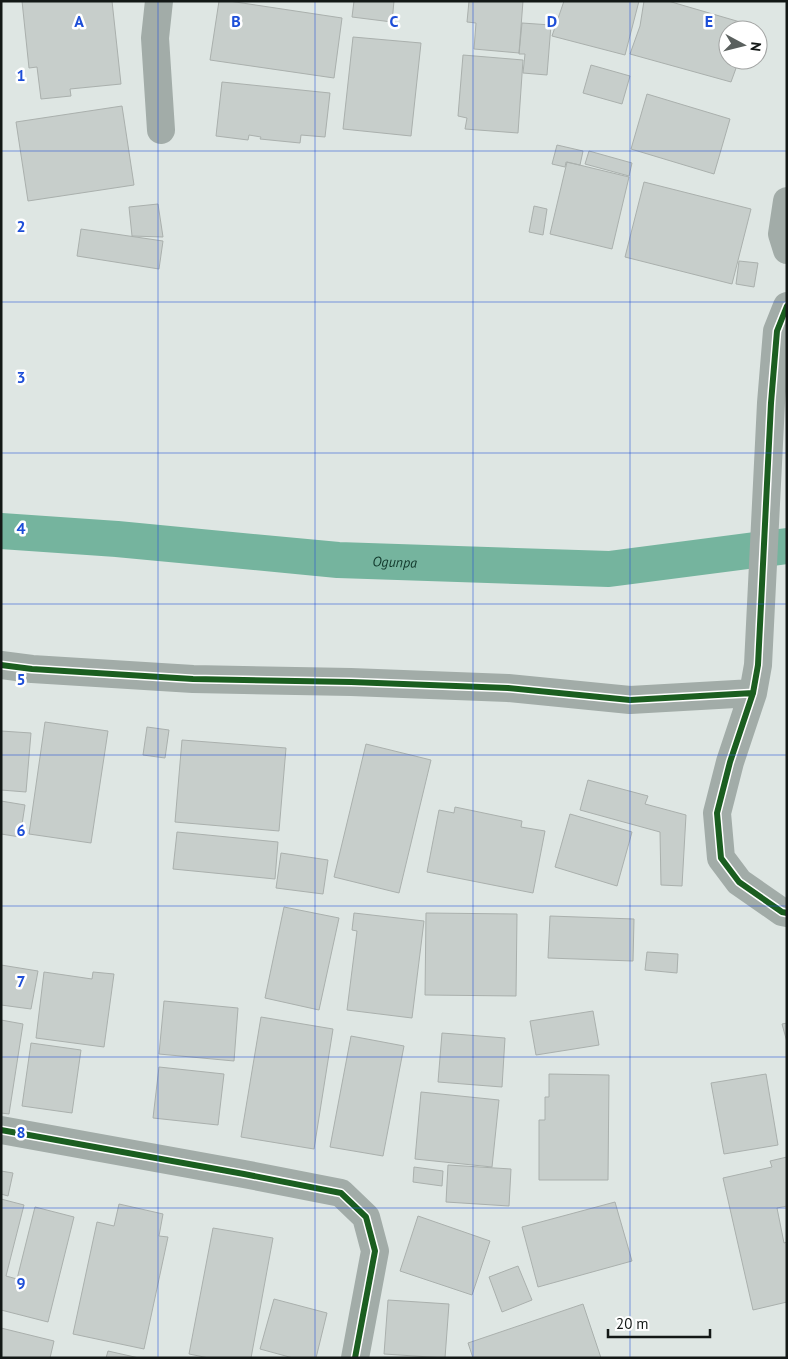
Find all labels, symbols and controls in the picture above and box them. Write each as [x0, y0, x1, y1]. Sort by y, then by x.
text: A [74, 11, 84, 31]
text: B [231, 11, 241, 31]
text: C [390, 11, 399, 31]
text: D [547, 11, 557, 31]
text: E [705, 11, 713, 31]
north arrow [718, 20, 768, 70]
text: N [746, 41, 765, 52]
text: 1 [16, 65, 26, 85]
text: 2 [16, 216, 26, 236]
text: 3 [16, 367, 26, 387]
text: 4 [16, 518, 26, 538]
water label: Ogunpa [372, 552, 417, 572]
text: 5 [16, 669, 26, 689]
text: 6 [16, 820, 26, 840]
text: 7 [16, 971, 26, 991]
text: 8 [16, 1122, 26, 1142]
text: 9 [16, 1273, 26, 1293]
scale bar [608, 1306, 710, 1338]
text: 20 m [616, 1314, 649, 1333]

